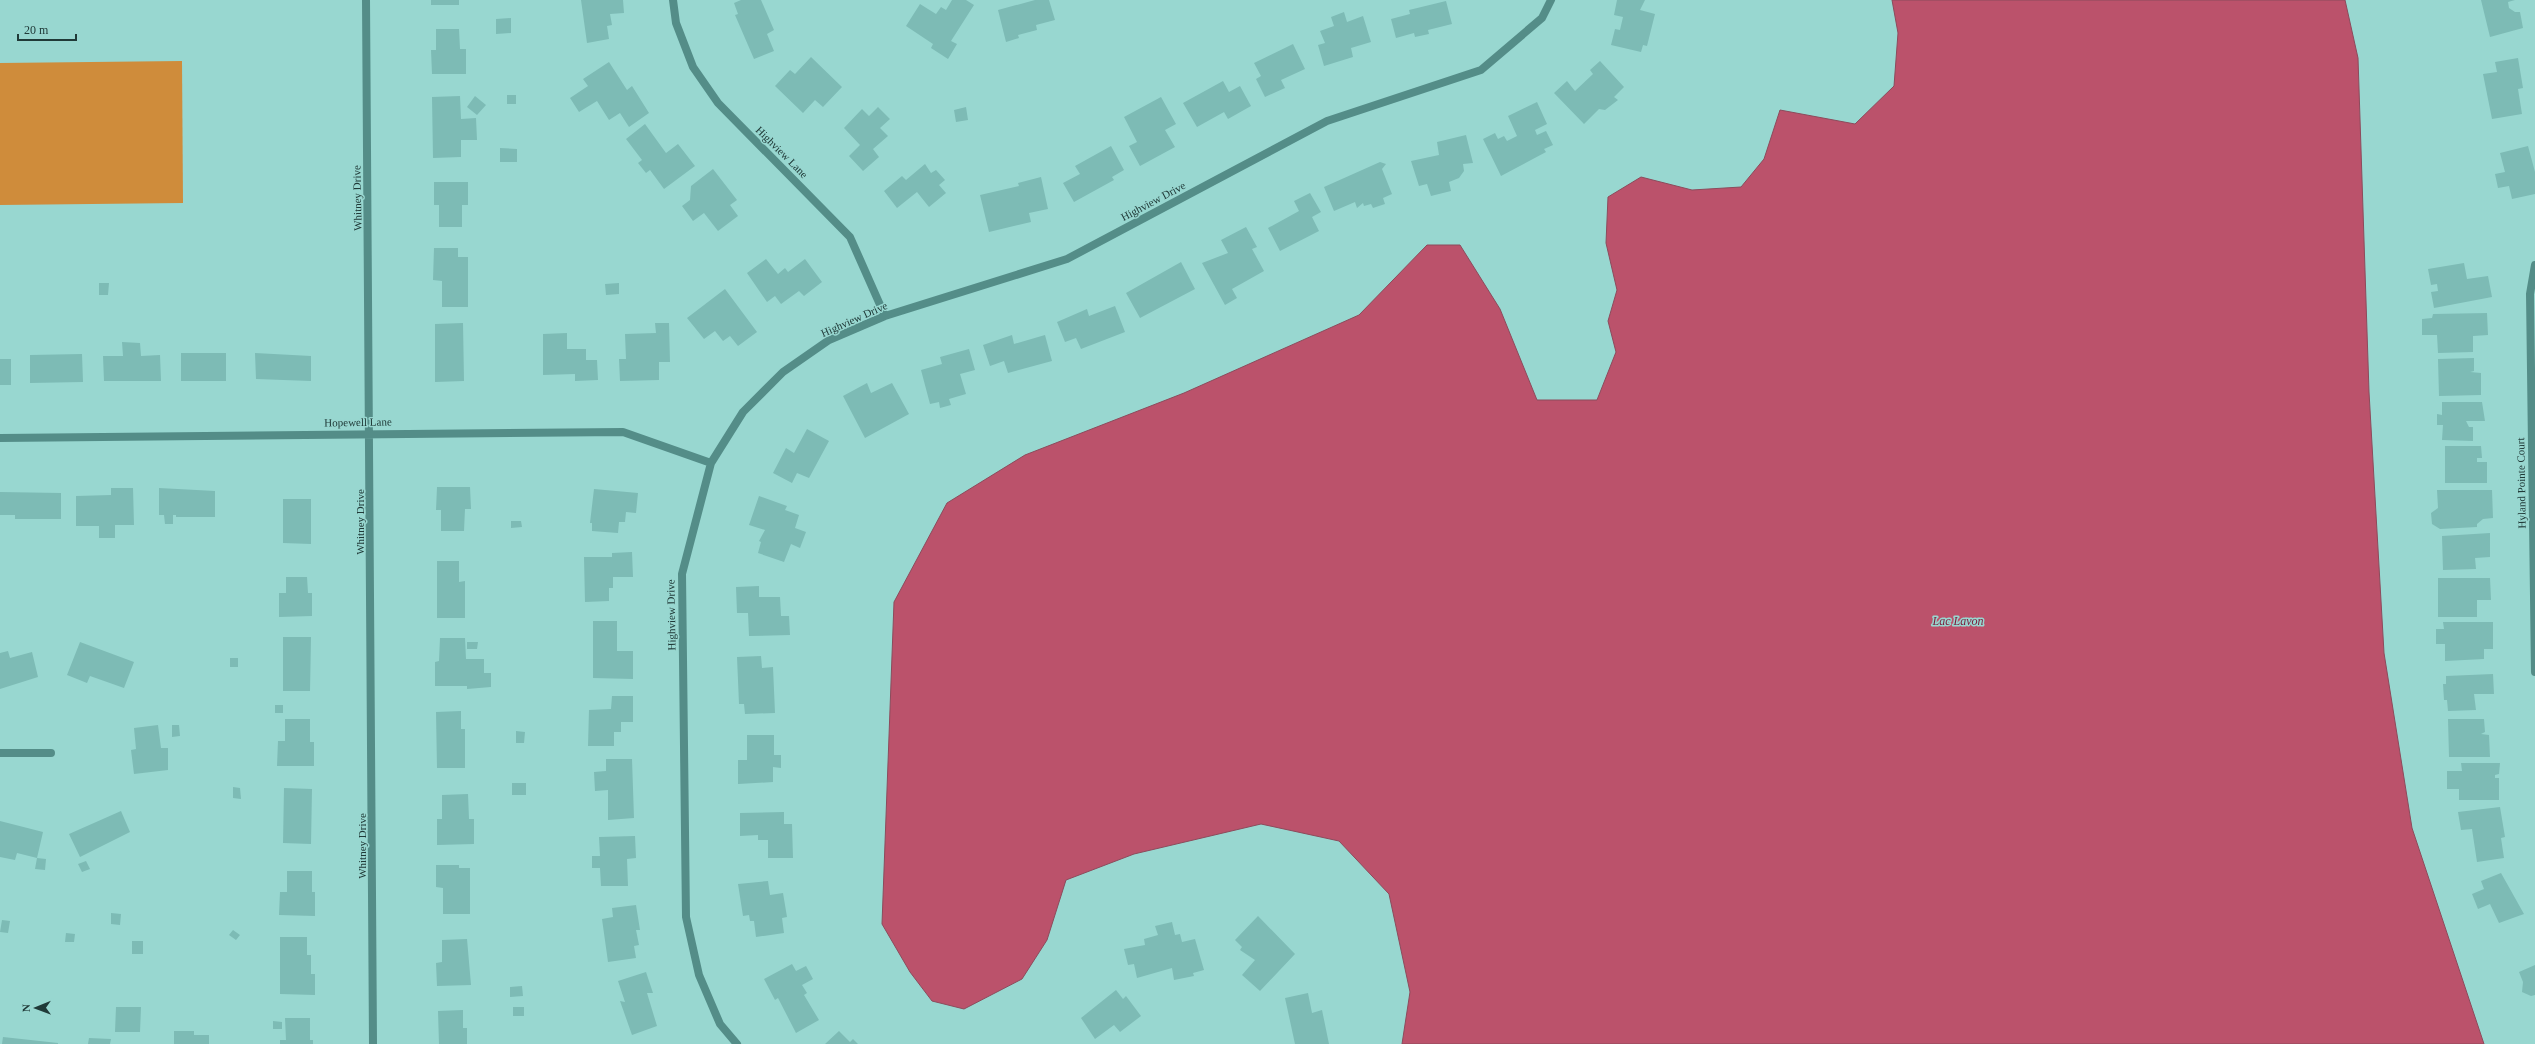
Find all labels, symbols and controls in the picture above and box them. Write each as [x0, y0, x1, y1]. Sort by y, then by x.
scale bar [18, 16, 76, 42]
text: 20 m [24, 23, 49, 37]
street label: Highview Lane [754, 124, 810, 180]
street label: Whitney Drive [350, 165, 364, 231]
street label: Highview Drive [1119, 179, 1187, 223]
street label: Highview Drive [819, 299, 889, 339]
street label: Hopewell Lane [324, 415, 392, 429]
street label: Hyland Pointe Court [2514, 437, 2528, 529]
street label: Whitney Drive [354, 489, 366, 555]
street label: Highview Drive [664, 579, 678, 651]
water label: Lac Lavon [1932, 614, 1984, 628]
street label: Whitney Drive [356, 813, 368, 879]
north arrow [16, 988, 56, 1028]
text: N [20, 1004, 32, 1012]

